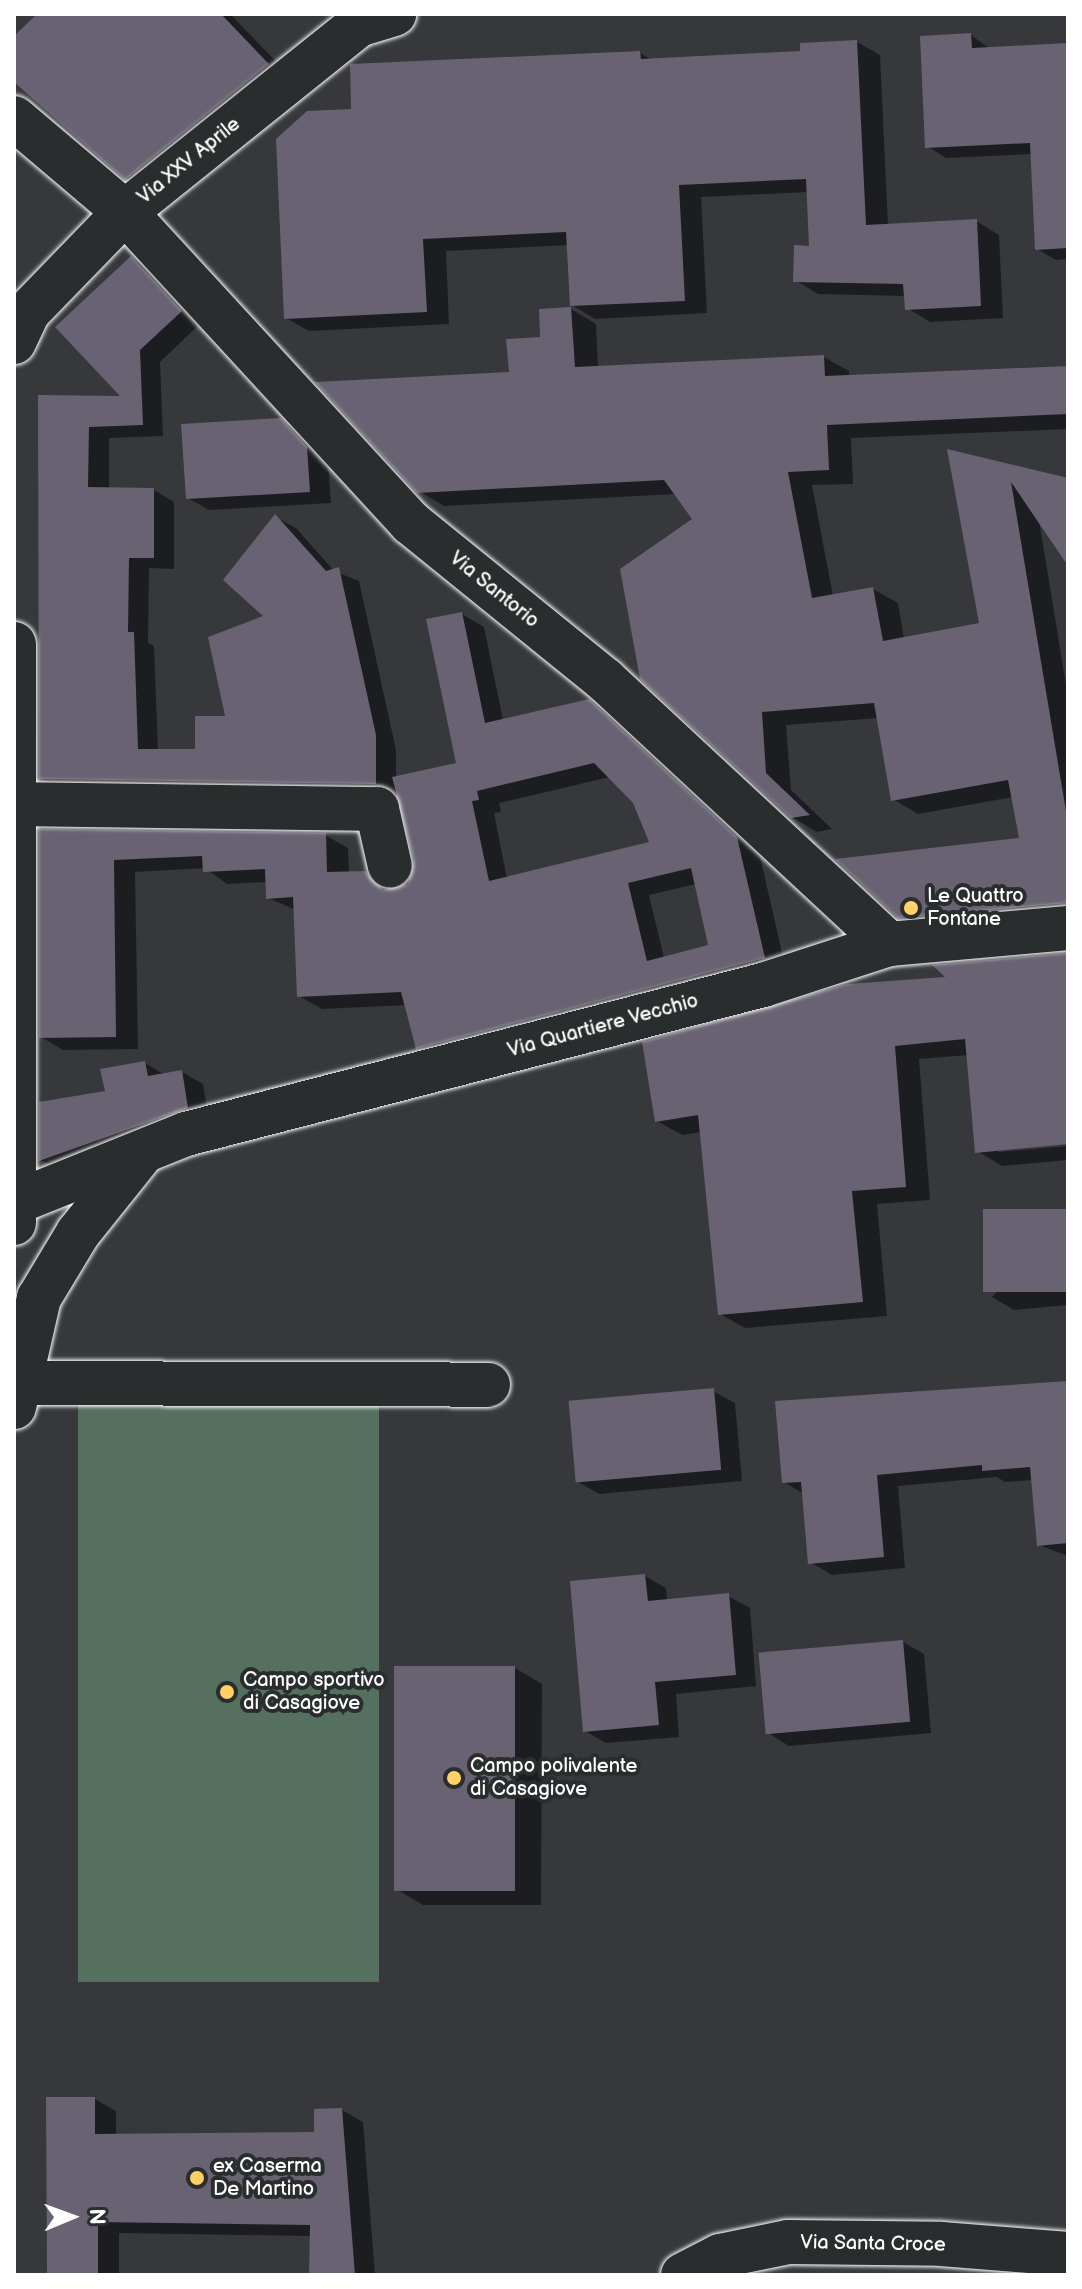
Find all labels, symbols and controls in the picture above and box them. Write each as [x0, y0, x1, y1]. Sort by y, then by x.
street label: Via XXV Aprile [132, 112, 246, 210]
street label: Via Santorio [444, 546, 544, 634]
place label: Le Quattro Fontane [927, 884, 1024, 931]
marker: Le Quattro Fontane [902, 899, 920, 917]
street label: Via Quartiere Vecchio [505, 989, 701, 1063]
place label: Campo sportivo di Casagiove [243, 1668, 385, 1715]
marker: Campo sportivo di Casagiove [218, 1683, 236, 1701]
place label: Campo polivalente di Casagiove [470, 1754, 637, 1801]
marker: Campo polivalente di Casagiove [445, 1769, 463, 1787]
place label: ex Caserma De Martino [213, 2154, 322, 2201]
marker: ex Caserma De Martino [188, 2169, 206, 2187]
north arrow [32, 2177, 112, 2257]
text: N [83, 2208, 110, 2225]
street label: Via Santa Croce [800, 2231, 946, 2257]

